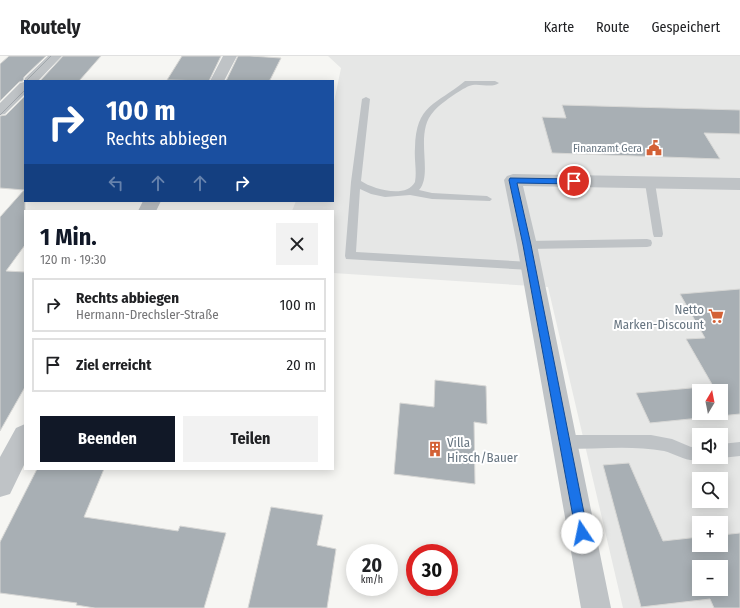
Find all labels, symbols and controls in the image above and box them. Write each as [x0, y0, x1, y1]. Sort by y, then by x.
text: Routely [20, 16, 80, 39]
text: Karte [544, 19, 574, 36]
text: Route [596, 19, 629, 36]
text: Gespeichert [651, 19, 720, 36]
text: 100 m [106, 94, 176, 127]
icon: right [40, 96, 92, 148]
text: Rechts abbiegen [106, 128, 227, 150]
public building icon: Finanzamt Gera [645, 139, 663, 157]
place label: Finanzamt Gera [573, 142, 642, 155]
pin [557, 164, 591, 198]
icon: arrive [563, 170, 585, 192]
icon: left [105, 172, 127, 194]
icon: ahead [147, 172, 169, 194]
icon: ahead [189, 172, 211, 194]
icon: right [231, 172, 253, 194]
text: 1 Min. [40, 223, 97, 251]
button: close [276, 223, 318, 265]
text: 120 m · 19:30 [40, 252, 106, 267]
text: Rechts abbiegen [76, 289, 179, 307]
icon: right [42, 294, 64, 316]
text: 100 m [279, 296, 316, 314]
place label: Netto Marken-Discount [613, 302, 705, 332]
text: Hermann-Drechsler-Straße [76, 307, 219, 322]
supermarket icon: Netto Marken-Discount [707, 307, 725, 325]
icon: arrive [42, 354, 64, 376]
text: Ziel erreicht [76, 356, 151, 374]
text: 20 m [287, 356, 316, 374]
north arrow [692, 384, 728, 420]
map controls [692, 384, 728, 596]
button: Beenden [40, 416, 175, 462]
button: Teilen [183, 416, 318, 462]
button: sound [692, 428, 728, 464]
place label: Villa Hirsch/Bauer [447, 435, 518, 465]
building icon: Villa Hirsch/Bauer [426, 440, 444, 458]
button: search [692, 472, 728, 508]
position arrow [561, 512, 603, 554]
button: + [692, 516, 728, 552]
speed limit sign: 30 [406, 544, 458, 596]
text: 20 [362, 553, 382, 577]
button: − [692, 560, 728, 596]
text: km/h [361, 574, 383, 586]

